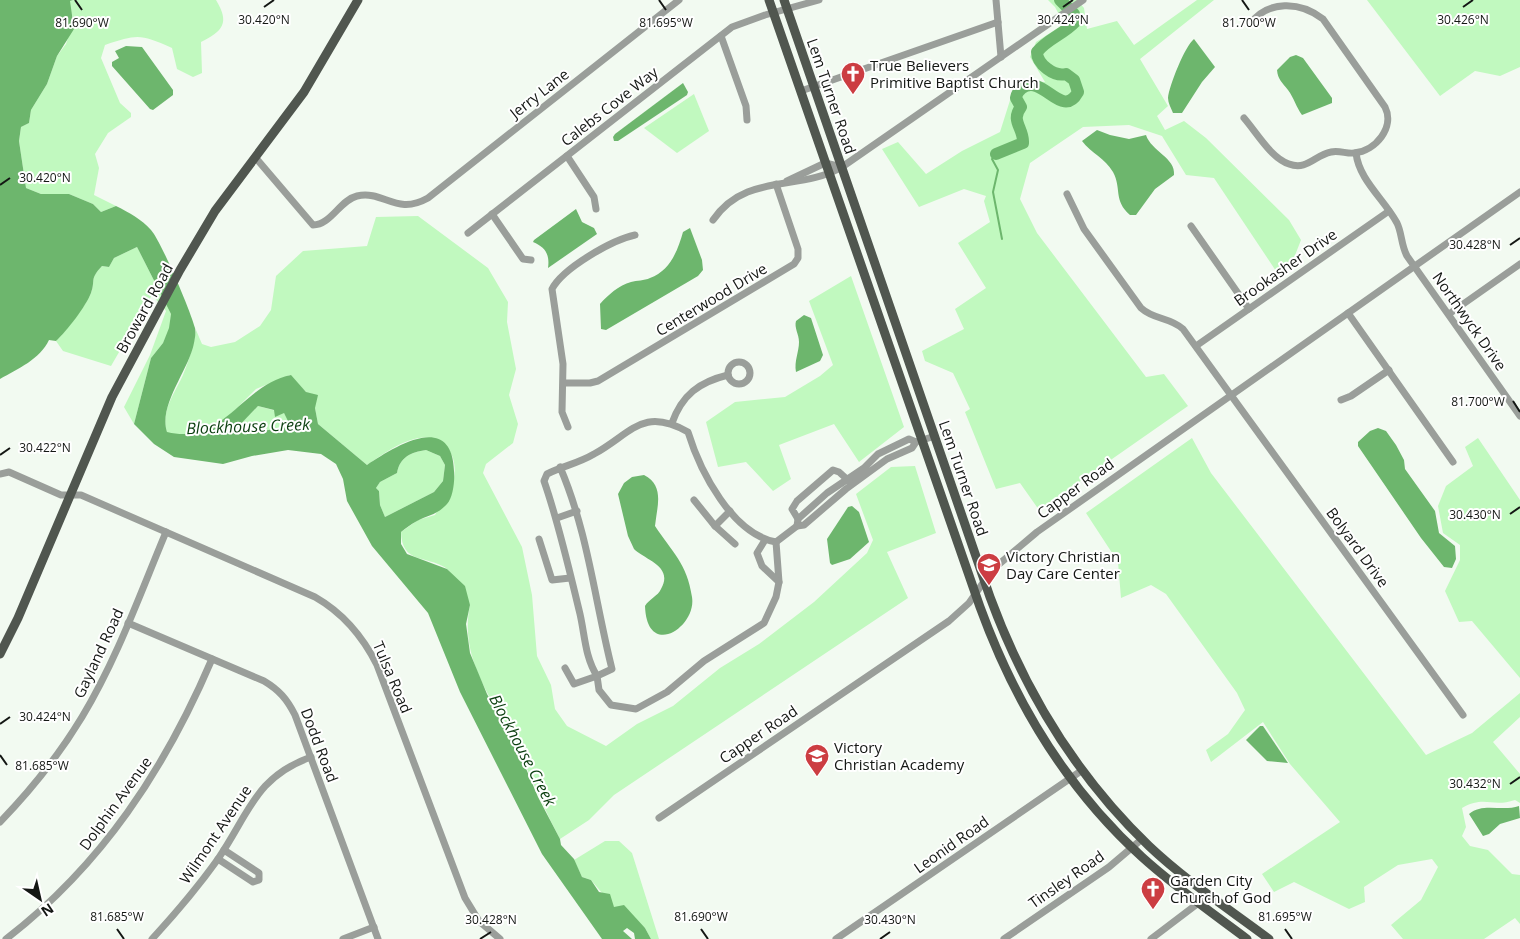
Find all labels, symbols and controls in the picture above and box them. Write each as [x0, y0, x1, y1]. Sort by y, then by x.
text: 30.420°N [238, 11, 290, 28]
text: 30.424°N [1037, 11, 1089, 28]
text: 30.426°N [1437, 11, 1489, 28]
text: 81.690°W [55, 14, 109, 31]
text: 81.695°W [639, 14, 693, 31]
text: 81.700°W [1222, 14, 1276, 31]
street label: Lem Turner Road [803, 36, 861, 156]
place label: True Believers Primitive Baptist Church [870, 55, 1039, 92]
street label: Calebs Cove Way [556, 61, 662, 150]
church icon: True Believers Primitive Baptist Church [840, 61, 866, 95]
street label: Jerry Lane [504, 64, 573, 124]
text: 30.420°N [19, 169, 71, 186]
street label: Brookasher Drive [1229, 224, 1341, 310]
text: 30.428°N [1449, 236, 1501, 253]
street label: Centerwood Drive [652, 258, 770, 340]
street label: Broward Road [111, 260, 177, 356]
street label: Northwyck Drive [1429, 268, 1511, 374]
text: 81.700°W [1451, 393, 1505, 410]
water label: Blockhouse Creek [186, 413, 311, 439]
street label: Lem Turner Road [935, 418, 993, 538]
text: 30.422°N [19, 439, 71, 456]
street label: Capper Road [1033, 453, 1117, 523]
street label: Bolyard Drive [1322, 503, 1394, 591]
text: 30.430°N [1449, 506, 1501, 523]
place label: Victory Christian Day Care Center [1006, 546, 1120, 583]
school or university icon: Victory Christian Day Care Center [976, 552, 1002, 586]
street label: Gayland Road [68, 605, 128, 701]
street label: Tulsa Road [369, 638, 417, 716]
water label: Blockhouse Creek [484, 690, 562, 811]
street label: Capper Road [715, 700, 801, 768]
street label: Dodd Road [297, 705, 343, 785]
text: 30.424°N [19, 708, 71, 725]
place label: Victory Christian Academy [834, 737, 965, 774]
school or university icon: Victory Christian Academy [804, 743, 830, 777]
street label: Dolphin Avenue [74, 752, 156, 854]
text: 81.685°W [15, 757, 69, 774]
text: 30.432°N [1449, 775, 1501, 792]
street label: Wilmont Avenue [175, 781, 255, 887]
street label: Leonid Road [910, 811, 992, 877]
street label: Tinsley Road [1024, 846, 1108, 912]
place label: Garden City Church of God [1170, 870, 1271, 907]
north arrow [15, 874, 65, 924]
church icon: Garden City Church of God [1140, 876, 1166, 910]
text: N [38, 899, 58, 921]
text: 81.685°W [90, 908, 144, 925]
text: 81.690°W [674, 908, 728, 925]
text: 81.695°W [1258, 908, 1312, 925]
text: 30.428°N [465, 911, 517, 928]
text: 30.430°N [864, 911, 916, 928]

